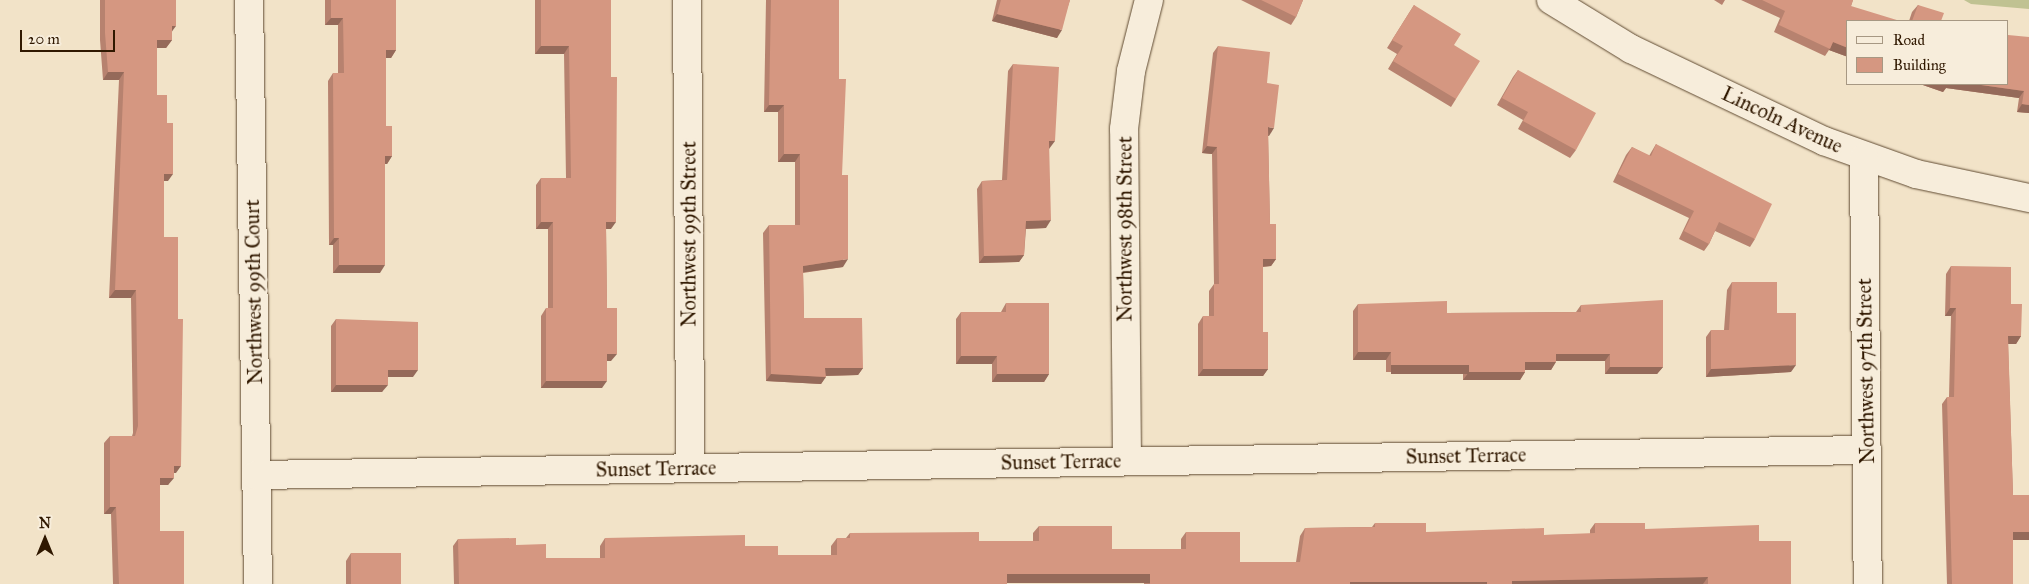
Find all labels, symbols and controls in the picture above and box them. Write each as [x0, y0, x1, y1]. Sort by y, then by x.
scale bar [22, 20, 118, 52]
legend [1846, 20, 2009, 85]
text: 20 m [28, 30, 60, 48]
text: Road [1893, 31, 1925, 49]
text: Building [1893, 56, 1946, 74]
street label: Lincoln Avenue [1718, 82, 1846, 158]
street label: Northwest 98th Street [1113, 136, 1137, 322]
street label: Northwest 99th Street [677, 141, 701, 327]
street label: Northwest 99th Court [240, 199, 268, 385]
street label: Northwest 97th Street [1852, 278, 1880, 464]
street label: Sunset Terrace [1405, 443, 1527, 469]
street label: Sunset Terrace [1000, 449, 1122, 475]
street label: Sunset Terrace [595, 456, 717, 482]
north arrow [20, 514, 70, 564]
text: N [39, 515, 51, 532]

